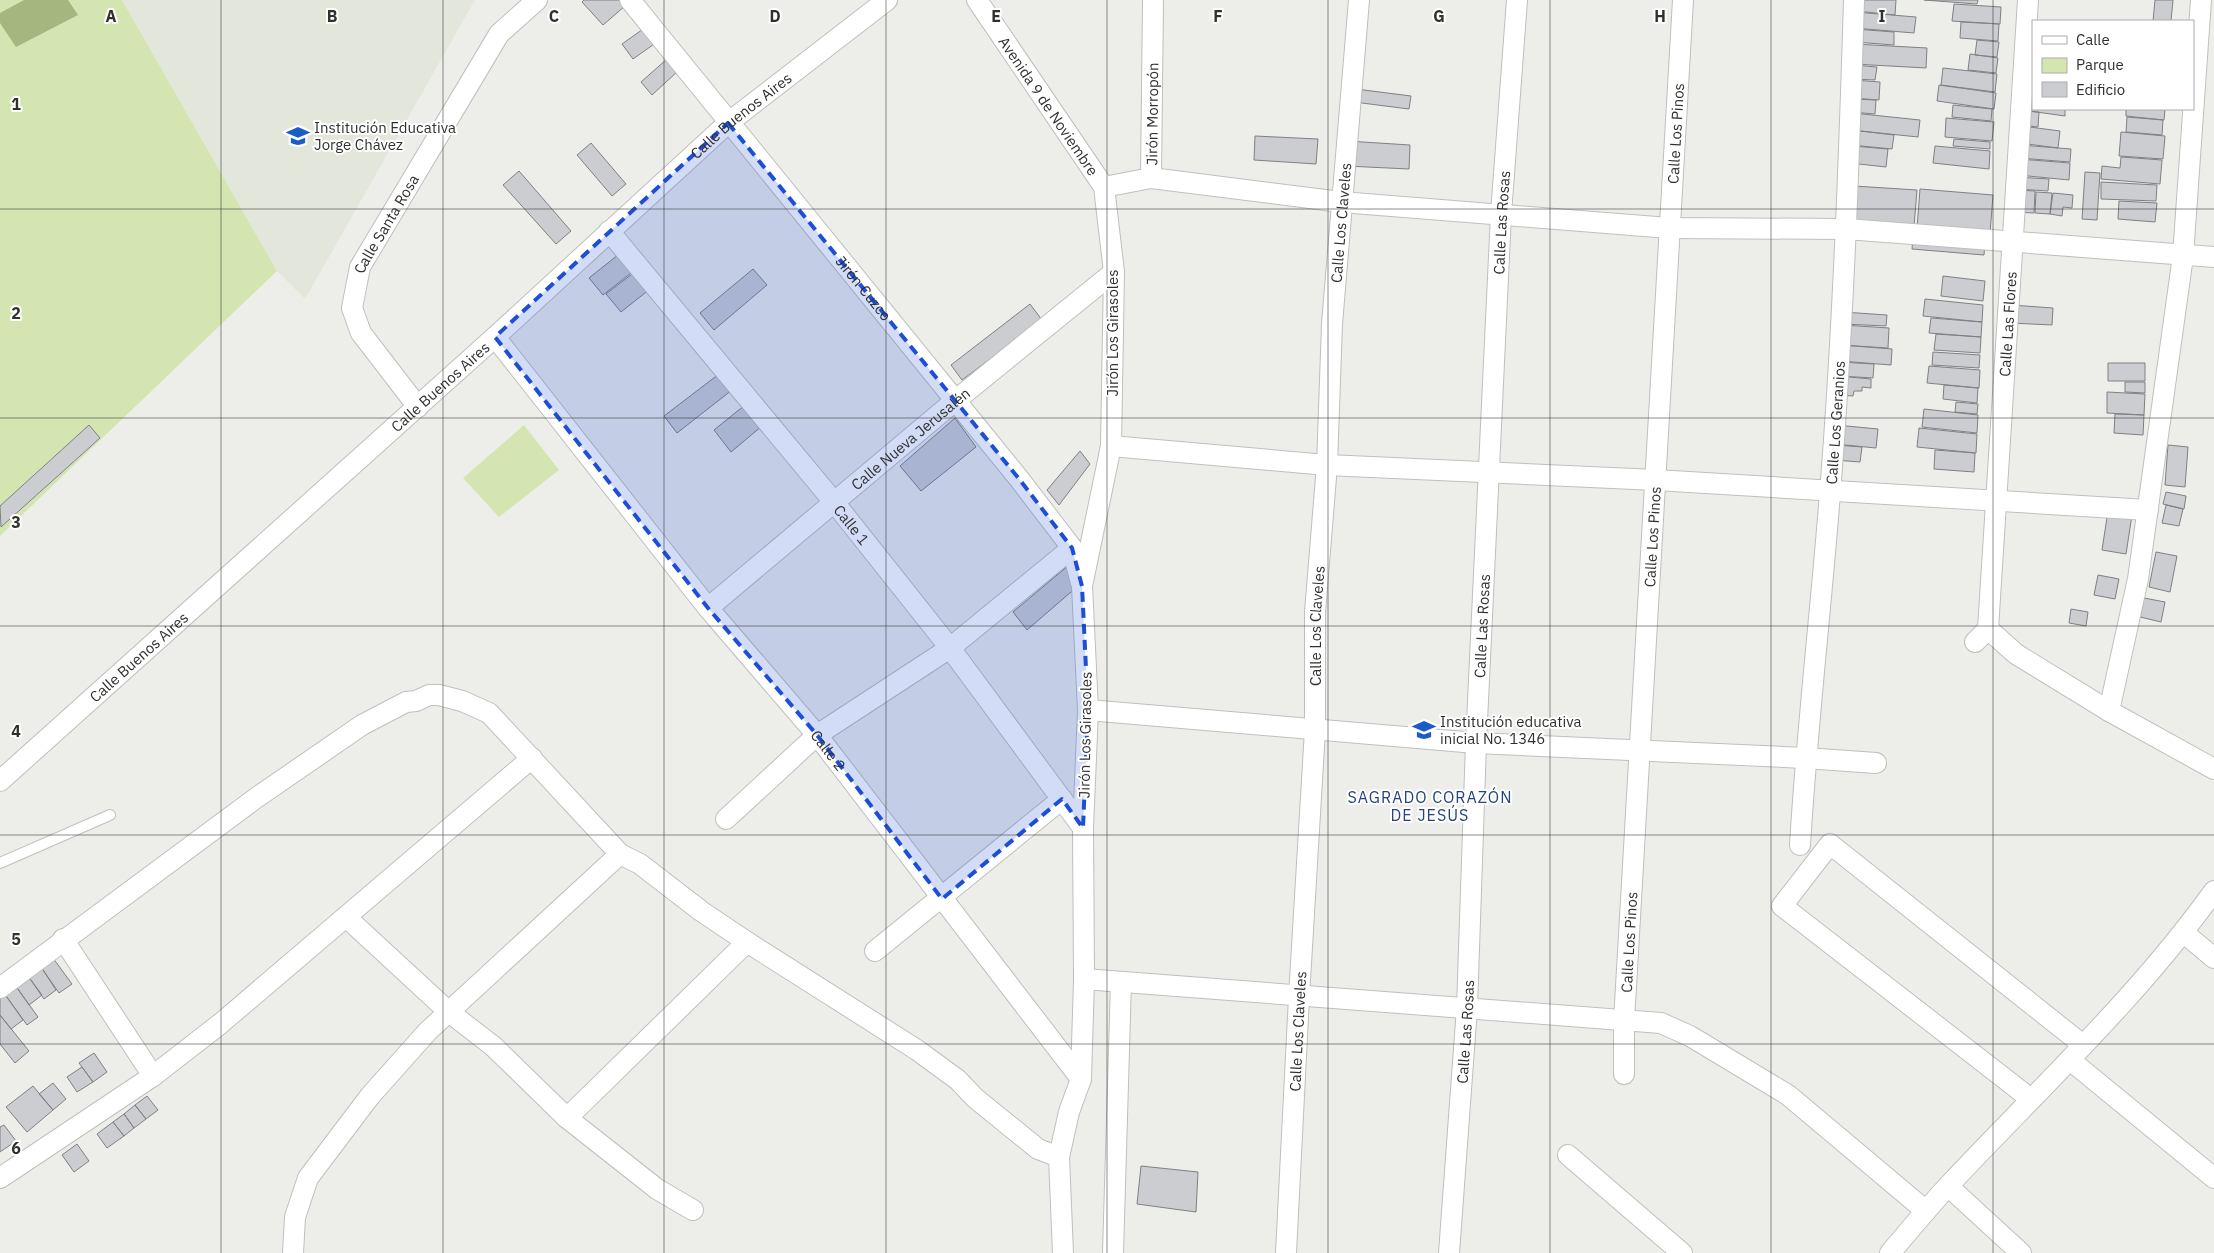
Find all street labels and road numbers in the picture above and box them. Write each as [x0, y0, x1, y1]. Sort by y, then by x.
street label: Avenida 9 de Noviembre [995, 33, 1103, 179]
street label: Jirón Morropón [1142, 62, 1162, 165]
street label: Calle Buenos Aires [686, 68, 795, 163]
street label: Calle Los Pinos [1663, 83, 1688, 184]
street label: Calle Los Claveles [1326, 162, 1355, 284]
street label: Calle Las Rosas [1489, 170, 1514, 275]
street label: Calle Santa Rosa [350, 171, 423, 275]
street label: Jirón Cuzco [832, 252, 896, 324]
street label: Jirón Los Girasoles [1103, 270, 1122, 396]
street label: Calle Las Flores [1995, 271, 2020, 377]
street label: Calle Buenos Aires [387, 337, 493, 436]
street label: Calle Los Geranios [1821, 360, 1849, 485]
street label: Calle Nueva Jerusalén [847, 383, 974, 494]
street label: Calle Los Pinos [1640, 486, 1664, 588]
street label: Calle 1 [830, 501, 874, 549]
street label: Calle Los Claveles [1305, 565, 1328, 686]
street label: Calle Las Rosas [1470, 574, 1493, 678]
street label: Calle Buenos Aires [85, 608, 192, 706]
street label: Jirón Los Girasoles [1074, 671, 1096, 799]
street label: Calle 2 [807, 726, 850, 774]
street label: Calle Los Pinos [1616, 891, 1641, 993]
street label: Calle Los Claveles [1285, 971, 1310, 1092]
street label: Calle Las Rosas [1452, 979, 1477, 1084]

